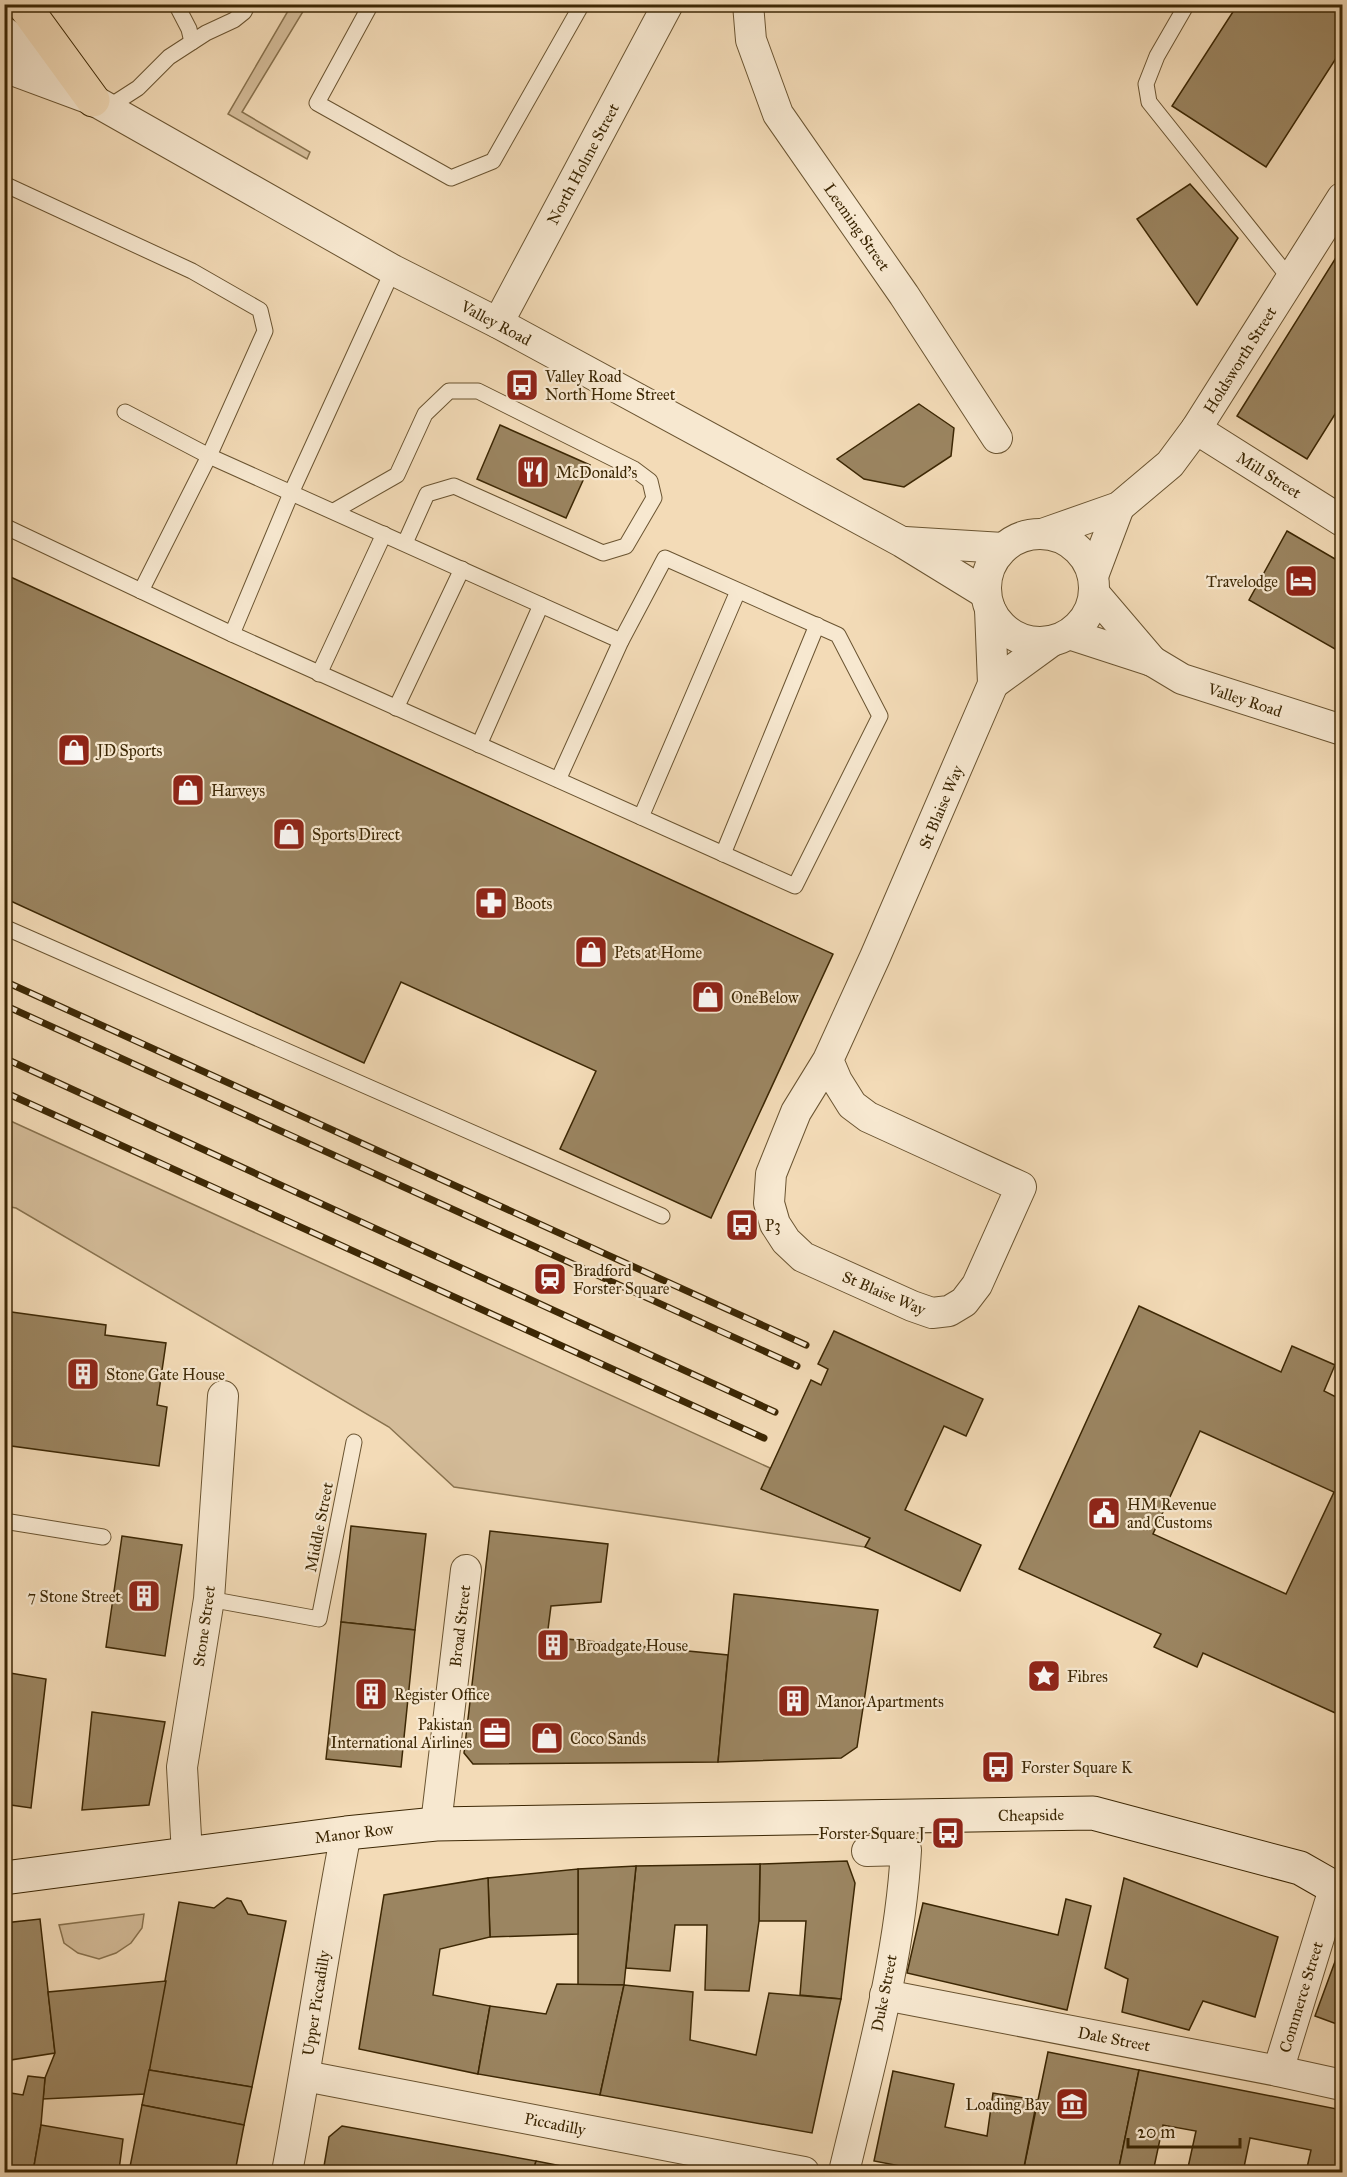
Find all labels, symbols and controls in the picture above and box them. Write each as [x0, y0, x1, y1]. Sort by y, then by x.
street label: North Holme Street [543, 100, 623, 228]
street label: Leeming Street [819, 180, 894, 275]
street label: Valley Road [457, 296, 534, 349]
street label: Holdsworth Street [1200, 303, 1281, 417]
bus stop icon: Valley Road North Home Street [504, 367, 540, 403]
place label: Valley Road North Home Street [544, 367, 676, 404]
street label: Mill Street [1233, 448, 1305, 503]
restaurant icon: McDonald's [515, 454, 551, 490]
place label: McDonald's [556, 463, 637, 482]
hotel icon: Travelodge [1283, 563, 1319, 599]
place label: Travelodge [1206, 572, 1278, 592]
street label: Valley Road [1205, 679, 1284, 721]
shop icon: JD Sports [56, 732, 92, 768]
place label: JD Sports [95, 741, 163, 761]
street label: St Blaise Way [915, 762, 967, 852]
shop icon: Harveys [170, 772, 206, 808]
place label: Harveys [211, 781, 265, 800]
shop icon: Sports Direct [271, 816, 307, 852]
place label: Sports Direct [312, 825, 401, 844]
pharmacy icon: Boots [473, 885, 509, 921]
place label: Boots [514, 894, 553, 913]
shop icon: Pets at Home [573, 934, 609, 970]
place label: Pets at Home [614, 943, 702, 962]
shop icon: OneBelow [690, 979, 726, 1015]
place label: OneBelow [731, 988, 799, 1007]
bus stop icon: P3 [724, 1207, 760, 1243]
place label: P3 [765, 1216, 781, 1235]
station icon: Bradford Forster Square [532, 1261, 568, 1297]
place label: Bradford Forster Square [573, 1261, 670, 1299]
street label: St Blaise Way [839, 1267, 929, 1319]
building icon: Stone Gate House [65, 1356, 101, 1392]
place label: Stone Gate House [106, 1365, 225, 1384]
street label: Middle Street [301, 1480, 337, 1573]
public building icon: HM Revenue and Customs [1086, 1495, 1122, 1531]
place label: HM Revenue and Customs [1127, 1495, 1217, 1532]
building icon: 7 Stone Street [126, 1578, 162, 1614]
street label: Stone Street [189, 1584, 219, 1668]
street label: Broad Street [446, 1584, 475, 1668]
place label: 7 Stone Street [27, 1587, 121, 1606]
building icon: Broadgate House [535, 1627, 571, 1663]
place label: Broadgate House [576, 1636, 689, 1656]
place icon: Fibres [1026, 1658, 1062, 1694]
place label: Fibres [1067, 1667, 1108, 1686]
building icon: Register Office [353, 1676, 389, 1712]
building icon: Manor Apartments [776, 1683, 812, 1719]
place label: Register Office [394, 1685, 490, 1705]
place label: Manor Apartments [817, 1692, 944, 1711]
place label: Pakistan International Airlines [330, 1715, 472, 1752]
office icon: Pakistan International Airlines [477, 1715, 513, 1751]
shop icon: Coco Sands [529, 1720, 565, 1756]
place label: Coco Sands [570, 1729, 646, 1748]
bus stop icon: Forster Square K [980, 1749, 1016, 1785]
place label: Forster Square K [1021, 1758, 1133, 1778]
street label: Cheapside [998, 1805, 1065, 1825]
bus stop icon: Forster Square J [930, 1815, 966, 1851]
street label: Manor Row [314, 1819, 395, 1847]
place label: Forster Square J [819, 1824, 926, 1844]
street label: Commerce Street [1275, 1939, 1327, 2055]
street label: Upper Piccadilly [298, 1948, 334, 2057]
street label: Duke Street [867, 1952, 901, 2033]
street label: Dale Street [1076, 2023, 1152, 2055]
museum icon: Loading Bay [1054, 2086, 1090, 2122]
place label: Loading Bay [966, 2095, 1050, 2115]
street label: Piccadilly [523, 2109, 588, 2139]
scale bar [1128, 2111, 1240, 2149]
text: 20 m [1137, 2121, 1175, 2143]

